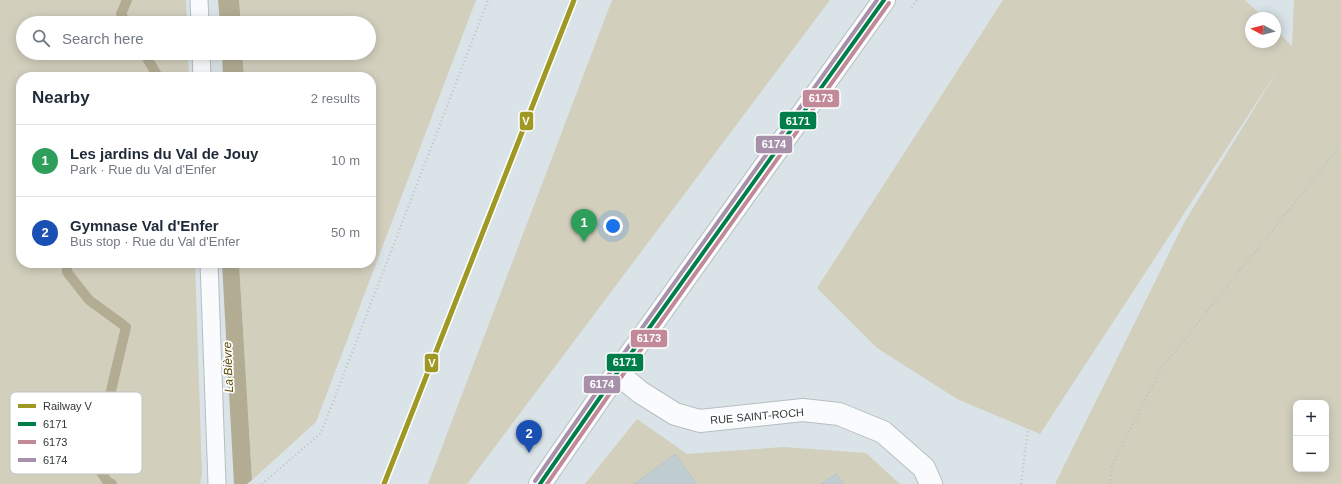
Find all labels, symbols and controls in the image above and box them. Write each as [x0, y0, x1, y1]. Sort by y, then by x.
north arrow [1245, 12, 1281, 48]
search box [16, 16, 376, 60]
icon: search [30, 27, 52, 49]
text: Search here [62, 30, 144, 47]
text: Nearby [32, 88, 90, 107]
line badge: 6173 [802, 89, 840, 108]
text: 2 results [311, 91, 360, 106]
text: 6173 [809, 92, 833, 104]
line badge: V [519, 111, 534, 131]
line badge: 6171 [779, 111, 817, 130]
text: V [522, 115, 530, 127]
text: 6171 [786, 115, 810, 127]
line badge: 6174 [755, 135, 793, 154]
text: 6174 [762, 138, 787, 150]
text: Les jardins du Val de Jouy [70, 145, 258, 162]
text: 1 [41, 153, 49, 168]
text: 10 m [331, 153, 360, 168]
text: Park · Rue du Val d'Enfer [70, 162, 216, 177]
pin: 1 [571, 209, 597, 242]
your location [603, 216, 623, 236]
text: Gymnase Val d'Enfer [70, 217, 219, 234]
text: 2 [41, 225, 49, 240]
text: 50 m [331, 225, 360, 240]
text: Bus stop · Rue du Val d'Enfer [70, 234, 240, 249]
line badge: 6173 [630, 329, 668, 348]
text: 6173 [637, 332, 661, 344]
water label: La Bièvre [220, 341, 236, 393]
line badge: V [424, 353, 439, 373]
line badge: 6171 [606, 353, 644, 372]
text: 6171 [613, 356, 637, 368]
text: V [428, 357, 436, 369]
line badge: 6174 [583, 375, 621, 394]
text: 6174 [590, 378, 615, 390]
legend [10, 392, 142, 474]
text: Railway V [43, 400, 93, 412]
map controls [1293, 400, 1329, 472]
button: + [1293, 400, 1329, 436]
street label: RUE SAINT-ROCH [710, 406, 804, 426]
text: 6171 [43, 418, 67, 430]
pin: 2 [516, 420, 542, 453]
text: 6173 [43, 436, 67, 448]
button: − [1293, 436, 1329, 472]
text: 6174 [43, 454, 67, 466]

